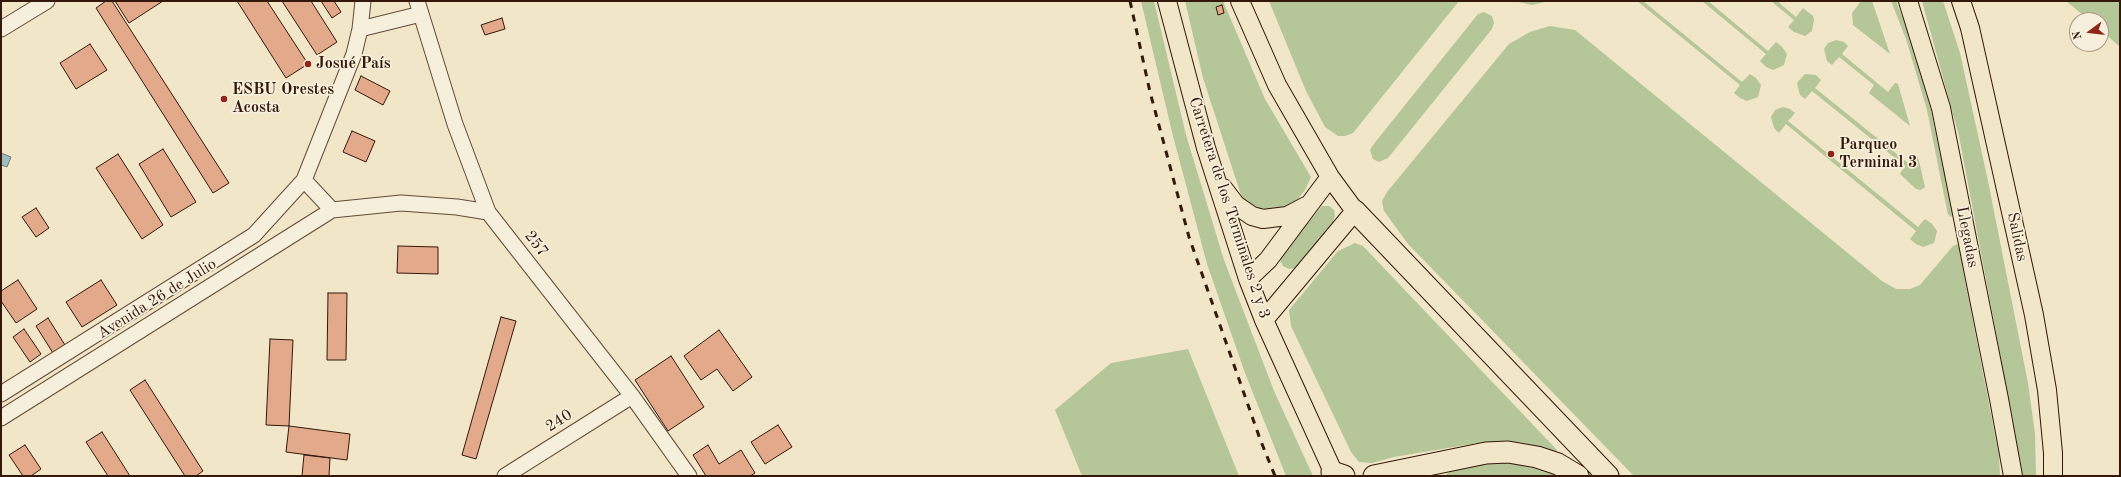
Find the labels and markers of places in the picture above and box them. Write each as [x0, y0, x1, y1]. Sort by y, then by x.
place label: Josué País [316, 54, 391, 74]
marker: Josué País [303, 59, 313, 69]
place label: ESBU Orestes Acosta [232, 80, 334, 118]
marker: ESBU Orestes Acosta [219, 94, 229, 104]
place label: Parqueo Terminal 3 [1839, 135, 1917, 173]
marker: Parqueo Terminal 3 [1826, 149, 1836, 159]

